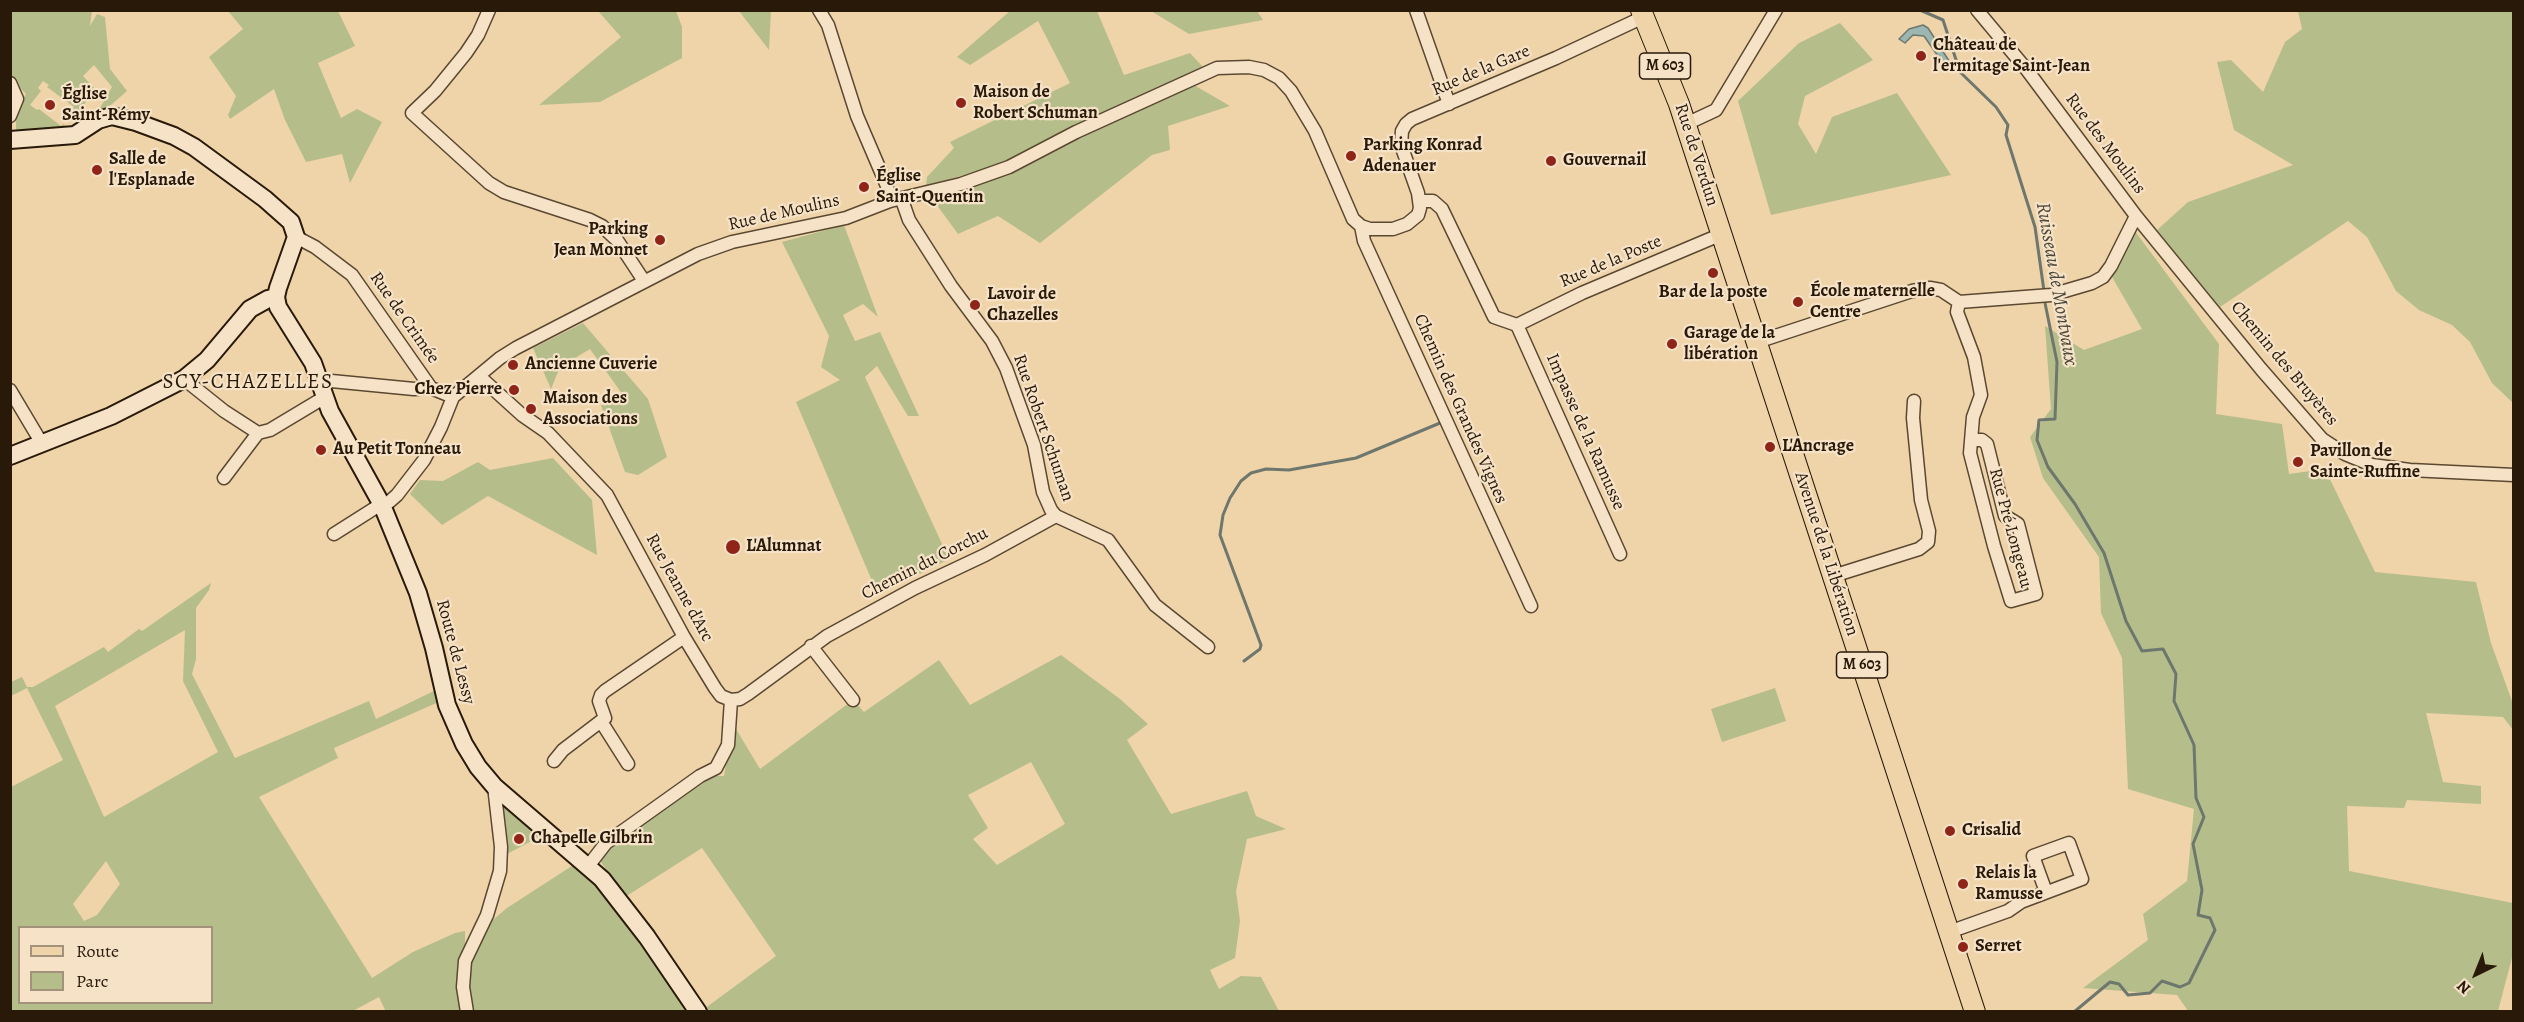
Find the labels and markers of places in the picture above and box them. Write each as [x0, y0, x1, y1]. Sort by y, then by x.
place label: Château de l'ermitage Saint-Jean [1933, 35, 2090, 78]
marker: Château de l'ermitage Saint-Jean [1914, 49, 1928, 63]
place label: Maison de Robert Schuman [973, 82, 1098, 124]
place label: Église Saint-Rémy [62, 84, 150, 127]
marker: Maison de Robert Schuman [954, 96, 968, 110]
marker: Église Saint-Rémy [43, 98, 57, 112]
place label: Parking Konrad Adenauer [1363, 135, 1482, 178]
place label: Salle de l'Esplanade [109, 149, 195, 192]
marker: Parking Konrad Adenauer [1344, 149, 1358, 163]
place label: Gouvernail [1563, 150, 1646, 172]
marker: Gouvernail [1544, 154, 1558, 168]
marker: Salle de l'Esplanade [90, 163, 104, 177]
place label: Église Saint-Quentin [876, 166, 984, 208]
marker: Église Saint-Quentin [857, 180, 871, 194]
place label: Parking Jean Monnet [554, 219, 648, 262]
marker: Parking Jean Monnet [653, 233, 667, 247]
marker: Bar de la poste [1706, 266, 1720, 280]
place label: École maternelle Centre [1810, 281, 1935, 324]
place label: Bar de la poste [1659, 282, 1767, 304]
place label: Lavoir de Chazelles [987, 284, 1058, 326]
marker: École maternelle Centre [1791, 295, 1805, 309]
marker: Lavoir de Chazelles [968, 298, 982, 312]
place label: Garage de la libération [1684, 323, 1775, 366]
marker: Garage de la libération [1665, 337, 1679, 351]
place label: Ancienne Cuverie [525, 354, 657, 376]
marker: Ancienne Cuverie [506, 358, 520, 372]
place label: Chez Pierre [415, 379, 502, 401]
marker: Chez Pierre [507, 383, 521, 397]
place label: Maison des Associations [543, 388, 638, 430]
marker: Maison des Associations [524, 402, 538, 416]
place label: L'Ancrage [1782, 436, 1854, 458]
place label: Au Petit Tonneau [333, 439, 461, 461]
marker: L'Ancrage [1763, 440, 1777, 454]
place label: Pavillon de Sainte-Ruffine [2310, 441, 2420, 484]
marker: Au Petit Tonneau [314, 443, 328, 457]
marker: Pavillon de Sainte-Ruffine [2291, 455, 2305, 469]
place label: L'Alumnat [746, 536, 821, 558]
marker: L'Alumnat [724, 538, 742, 556]
place label: Crisalid [1962, 820, 2021, 842]
marker: Crisalid [1943, 824, 1957, 838]
place label: Chapelle Gilbrin [531, 828, 653, 850]
marker: Chapelle Gilbrin [512, 832, 526, 846]
place label: Relais la Ramusse [1975, 863, 2043, 906]
marker: Relais la Ramusse [1956, 877, 1970, 891]
place label: Serret [1975, 936, 2022, 958]
marker: Serret [1956, 940, 1970, 954]

